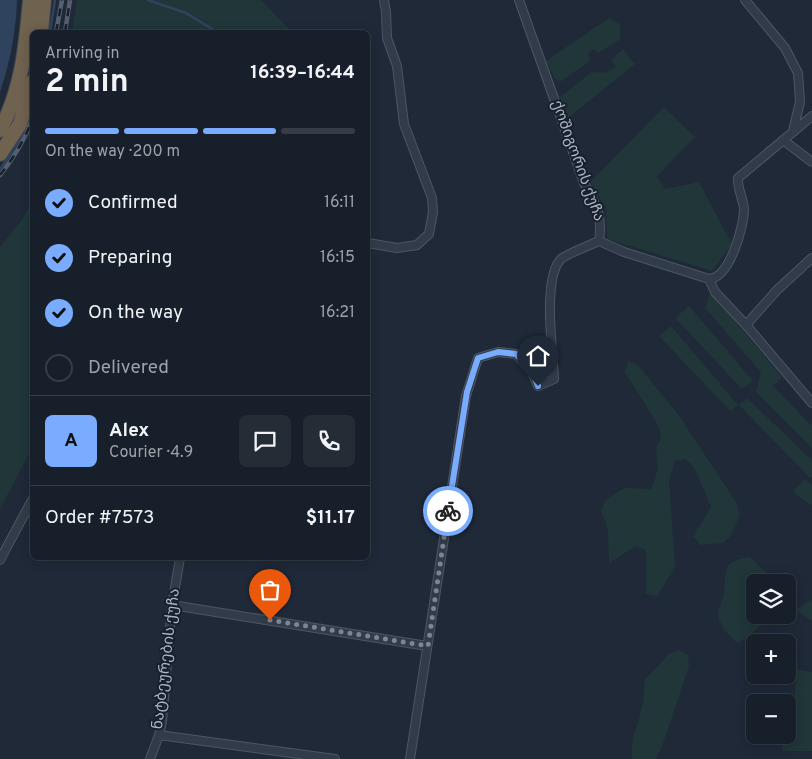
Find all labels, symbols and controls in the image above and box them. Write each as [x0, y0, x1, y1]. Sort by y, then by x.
text: Arriving in [45, 44, 120, 64]
text: 16:39–16:44 [250, 61, 355, 85]
text: 2 min [45, 63, 129, 103]
street label: ქოშიგორის ქუჩა [546, 98, 608, 224]
text: On the way · 200 m [45, 142, 180, 162]
icon: check [45, 189, 73, 217]
text: Confirmed [88, 191, 178, 215]
text: 16:11 [324, 193, 355, 213]
icon: check [45, 244, 73, 272]
text: Preparing [88, 246, 172, 270]
text: 16:15 [320, 248, 355, 268]
icon: check [45, 299, 73, 327]
text: On the way [88, 301, 183, 325]
text: 16:21 [320, 303, 355, 323]
pin [517, 335, 559, 386]
icon: home [524, 342, 552, 370]
text: Delivered [88, 356, 169, 380]
button: chat [239, 415, 291, 467]
button: phone [303, 415, 355, 467]
text: Alex [109, 419, 149, 443]
text: A [64, 429, 78, 453]
text: Courier · 4.9 [109, 443, 193, 463]
courier [423, 486, 473, 536]
icon: bike [434, 497, 462, 525]
text: Order #7573 [45, 506, 154, 530]
text: $11.17 [306, 506, 355, 530]
pin [249, 569, 291, 620]
map controls [746, 574, 796, 744]
button: layers [746, 574, 796, 624]
icon: bag [256, 576, 284, 604]
street label: ნატბეურების ქუჩა [149, 588, 185, 730]
button: + [746, 634, 796, 684]
button: − [746, 694, 796, 744]

